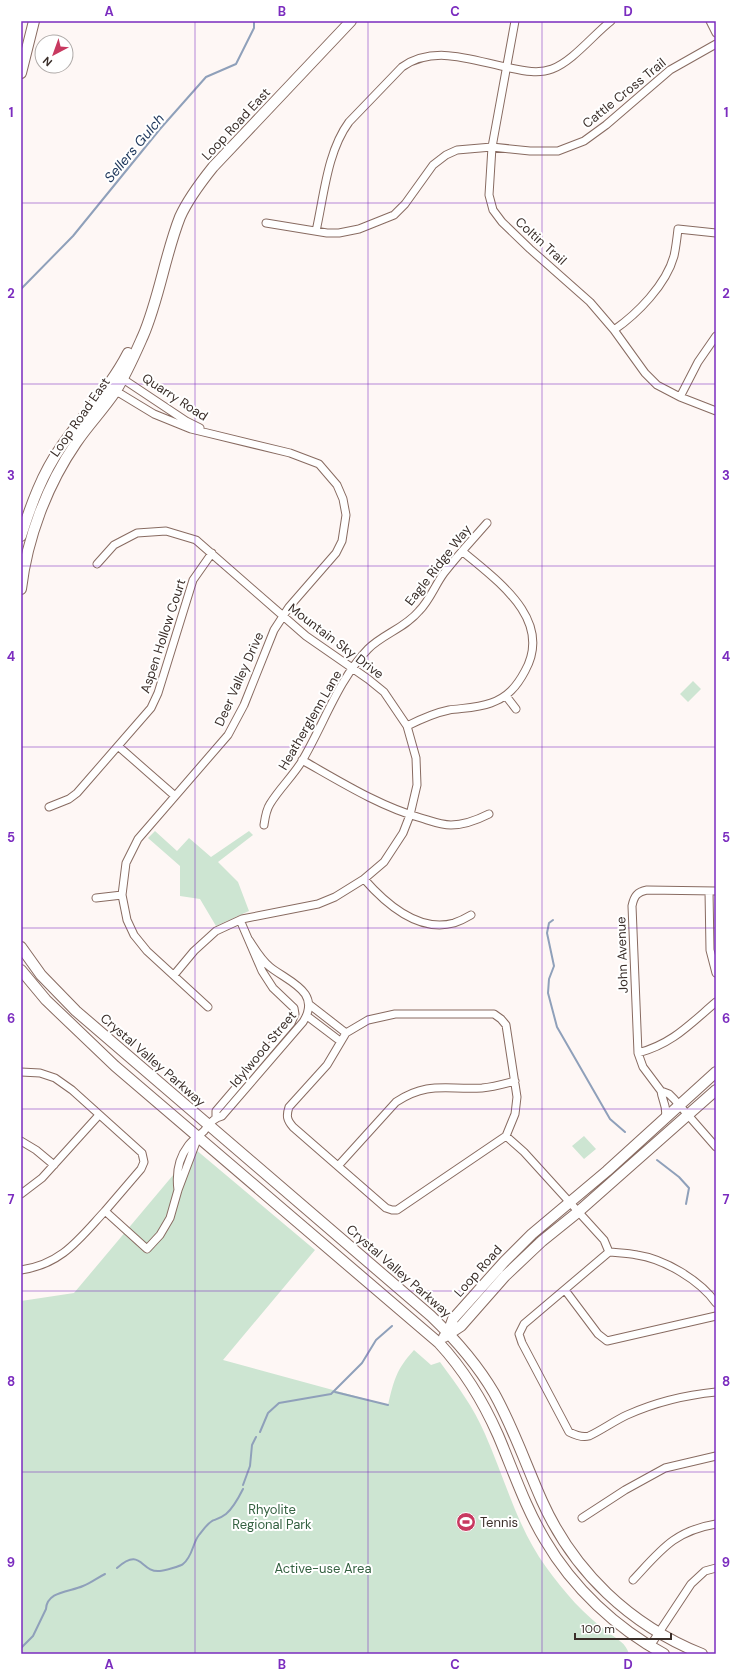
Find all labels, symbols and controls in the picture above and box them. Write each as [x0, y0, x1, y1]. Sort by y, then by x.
text: A [104, 3, 114, 20]
text: B [278, 3, 286, 20]
text: C [450, 3, 460, 20]
text: D [623, 3, 633, 20]
north arrow [34, 34, 74, 74]
text: N [40, 54, 55, 69]
street label: Cattle Cross Trail [579, 54, 669, 132]
street label: Loop Road East [198, 84, 274, 164]
text: 1 [9, 104, 13, 121]
text: 1 [724, 104, 728, 121]
water label: Sellers Gulch [100, 110, 168, 186]
street label: Coltin Trail [512, 213, 570, 269]
text: 2 [7, 285, 15, 302]
text: 2 [722, 285, 730, 302]
street label: Quarry Road [139, 369, 211, 425]
street label: Loop Road East [46, 374, 114, 460]
text: 3 [7, 467, 15, 484]
text: 3 [722, 467, 730, 484]
street label: Eagle Ridge Way [401, 521, 475, 609]
street label: Aspen Hollow Court [137, 577, 189, 695]
street label: Mountain Sky Drive [285, 600, 387, 682]
street label: Deer Valley Drive [211, 629, 267, 729]
text: 4 [7, 648, 15, 665]
text: 4 [722, 648, 730, 665]
street label: Heatherglenn Lane [275, 667, 345, 773]
text: 5 [7, 829, 15, 846]
text: 5 [722, 829, 730, 846]
street label: John Avenue [612, 916, 632, 994]
street label: Idylwood Street [226, 1007, 300, 1091]
text: 6 [7, 1010, 15, 1027]
street label: Crystal Valley Parkway [97, 1010, 209, 1110]
text: 6 [722, 1010, 730, 1027]
text: 7 [8, 1191, 15, 1208]
text: 7 [723, 1191, 730, 1208]
street label: Crystal Valley Parkway [343, 1221, 455, 1321]
street label: Loop Road [450, 1242, 506, 1300]
text: 8 [7, 1373, 15, 1390]
text: 8 [722, 1373, 730, 1390]
park label: Rhyolite Regional Park [232, 1501, 312, 1533]
sports icon: Tennis [455, 1511, 477, 1533]
place label: Tennis [480, 1514, 518, 1531]
text: 9 [7, 1554, 15, 1571]
text: 9 [722, 1554, 730, 1571]
park label: Active-use Area [274, 1560, 372, 1577]
scale bar [575, 1615, 671, 1641]
text: 100 m [581, 1621, 615, 1637]
text: A [104, 1656, 114, 1673]
text: B [278, 1656, 286, 1673]
text: C [450, 1656, 460, 1673]
text: D [623, 1656, 633, 1673]

